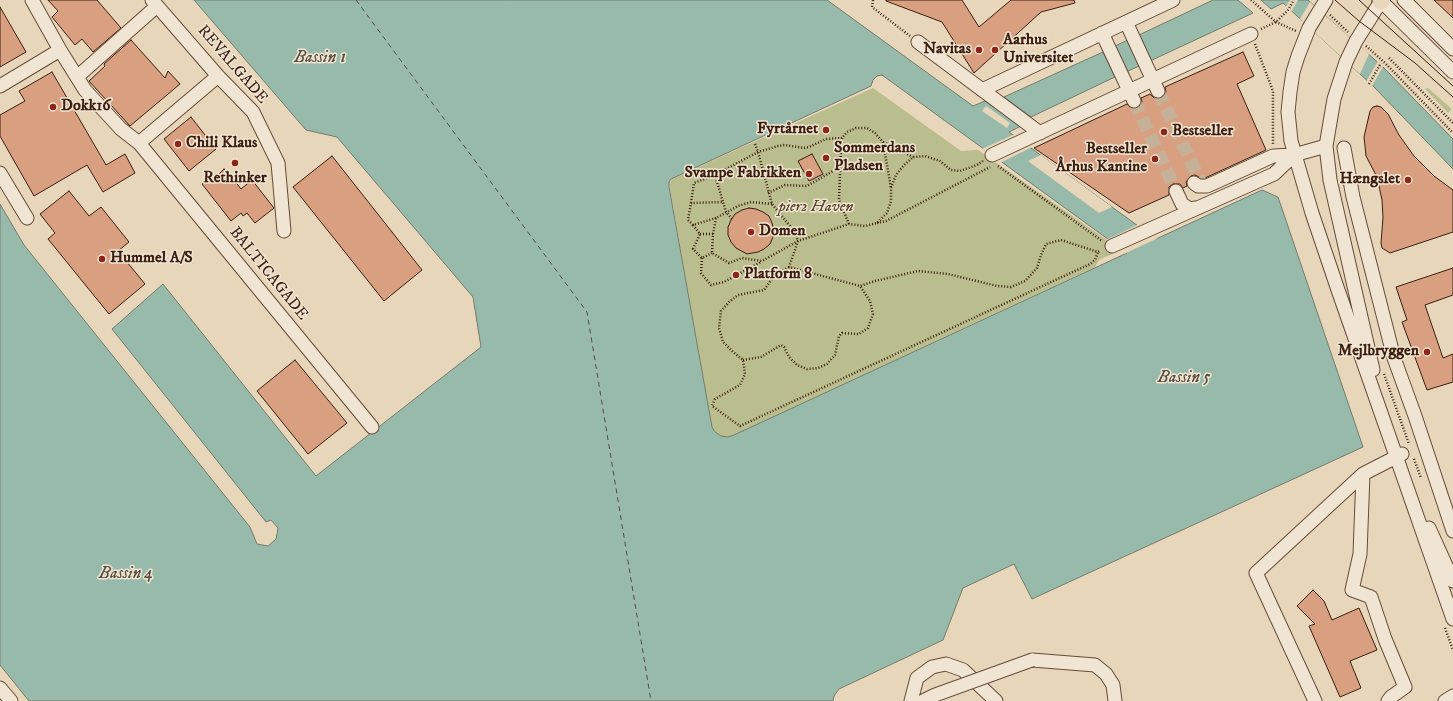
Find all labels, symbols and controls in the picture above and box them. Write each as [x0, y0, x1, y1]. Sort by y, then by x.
street label: REVALGADE [193, 22, 271, 108]
place label: Aarhus Universitet [1003, 31, 1073, 69]
place label: Navitas [923, 40, 971, 60]
marker: Navitas [974, 45, 984, 55]
marker: Aarhus Universitet [990, 45, 1000, 55]
water label: Bassin 1 [294, 48, 346, 68]
place label: Dokk16 [61, 97, 111, 117]
marker: Dokk16 [48, 102, 58, 112]
place label: Fyrtårnet [757, 120, 818, 140]
place label: Bestseller [1172, 122, 1233, 142]
marker: Fyrtårnet [821, 125, 831, 135]
marker: Bestseller [1159, 127, 1169, 137]
place label: Chili Klaus [186, 134, 257, 154]
marker: Chili Klaus [173, 139, 183, 149]
place label: Sommerdans Pladsen [834, 139, 915, 177]
place label: Bestseller Århus Kantine [1056, 140, 1147, 178]
marker: Sommerdans Pladsen [821, 153, 831, 163]
marker: Bestseller Århus Kantine [1150, 154, 1160, 164]
marker: Rethinker [230, 158, 240, 168]
place label: Svampe Fabrikken [684, 164, 801, 184]
place label: Rethinker [203, 169, 267, 189]
marker: Svampe Fabrikken [804, 169, 814, 179]
place label: Hængslet [1339, 170, 1400, 190]
marker: Hængslet [1403, 175, 1413, 185]
park label: pier2 Haven [779, 198, 853, 218]
place label: Domen [759, 222, 806, 242]
street label: BALTICAGADE [225, 224, 311, 324]
marker: Domen [746, 227, 756, 237]
place label: Hummel A/S [110, 249, 193, 269]
marker: Hummel A/S [97, 254, 107, 264]
place label: Platform 8 [744, 265, 812, 285]
marker: Platform 8 [731, 270, 741, 280]
place label: Mejlbryggen [1338, 342, 1419, 362]
marker: Mejlbryggen [1422, 347, 1432, 357]
water label: Bassin 5 [1158, 368, 1210, 388]
water label: Bassin 4 [99, 564, 153, 584]

